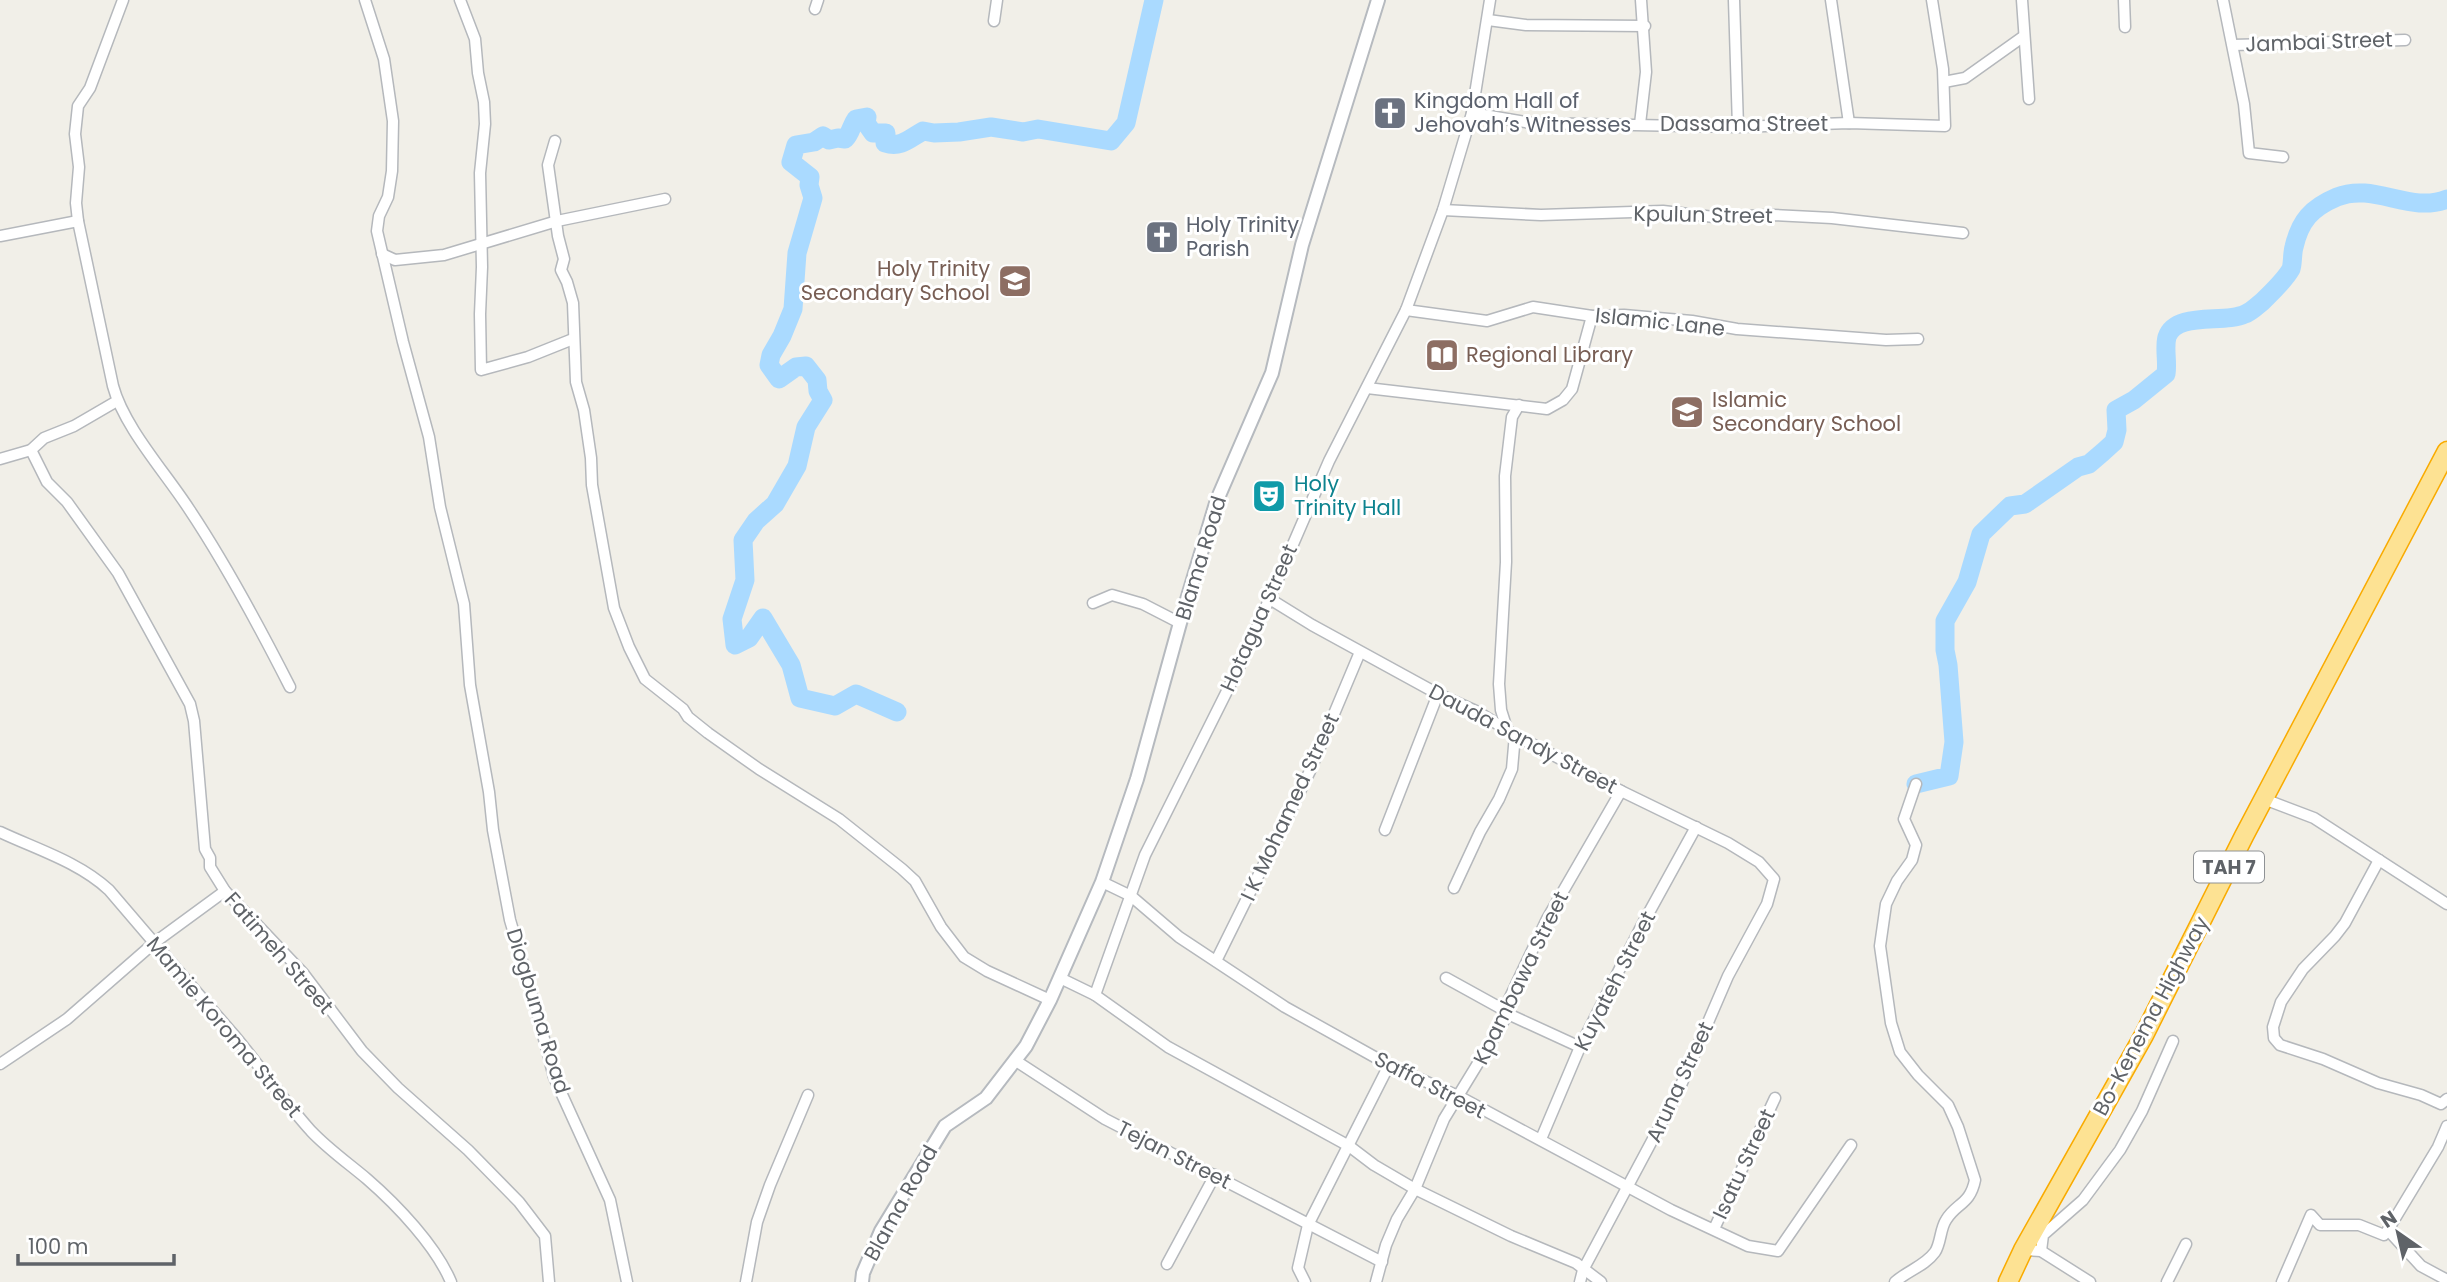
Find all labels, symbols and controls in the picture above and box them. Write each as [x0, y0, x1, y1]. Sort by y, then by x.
street label: Jambai Street [2245, 24, 2393, 59]
place label: Kingdom Hall of Jehovah’s Witnesses [1414, 86, 1631, 139]
church icon: Kingdom Hall of Jehovah’s Witnesses [1371, 94, 1409, 132]
street label: Dassama Street [1660, 109, 1828, 138]
street label: Kpulun Street [1633, 199, 1773, 230]
place label: Holy Trinity Parish [1186, 210, 1299, 263]
church icon: Holy Trinity Parish [1143, 218, 1181, 256]
place label: Holy Trinity Secondary School [801, 254, 990, 307]
school or university icon: Holy Trinity Secondary School [996, 262, 1034, 300]
street label: Islamic Lane [1594, 300, 1726, 343]
library icon: Regional Library [1423, 336, 1461, 374]
place label: Regional Library [1466, 340, 1633, 369]
place label: Islamic Secondary School [1712, 385, 1901, 438]
school or university icon: Islamic Secondary School [1668, 393, 1706, 431]
place label: Holy Trinity Hall [1294, 469, 1401, 522]
theatre icon: Holy Trinity Hall [1250, 477, 1288, 515]
street label: Blama Road [1168, 492, 1233, 623]
street label: Hotagua Street [1213, 539, 1304, 696]
street label: Dauda Sandy Street [1424, 677, 1623, 801]
street label: I K Mohamed Street [1233, 708, 1346, 905]
road number: TAH 7 [2194, 852, 2264, 882]
street label: Fatimeh Street [218, 886, 340, 1020]
street label: Kpambawa Street [1466, 886, 1575, 1069]
street label: Kuyateh Street [1567, 906, 1662, 1056]
street label: Bo-Kenema Highway [2086, 911, 2216, 1121]
street label: Diogbuma Road [500, 925, 577, 1097]
street label: Mamie Koroma Street [140, 930, 309, 1123]
street label: Aruna Street [1639, 1017, 1720, 1147]
street label: Saffa Street [1369, 1044, 1491, 1125]
street label: Isatu Street [1705, 1104, 1782, 1224]
street label: Tejan Street [1112, 1113, 1236, 1196]
street label: Blama Road [857, 1140, 944, 1266]
north arrow [2363, 1198, 2433, 1268]
text: N [2375, 1204, 2402, 1235]
scale bar [18, 1222, 173, 1266]
text: 100 m [28, 1232, 88, 1261]

